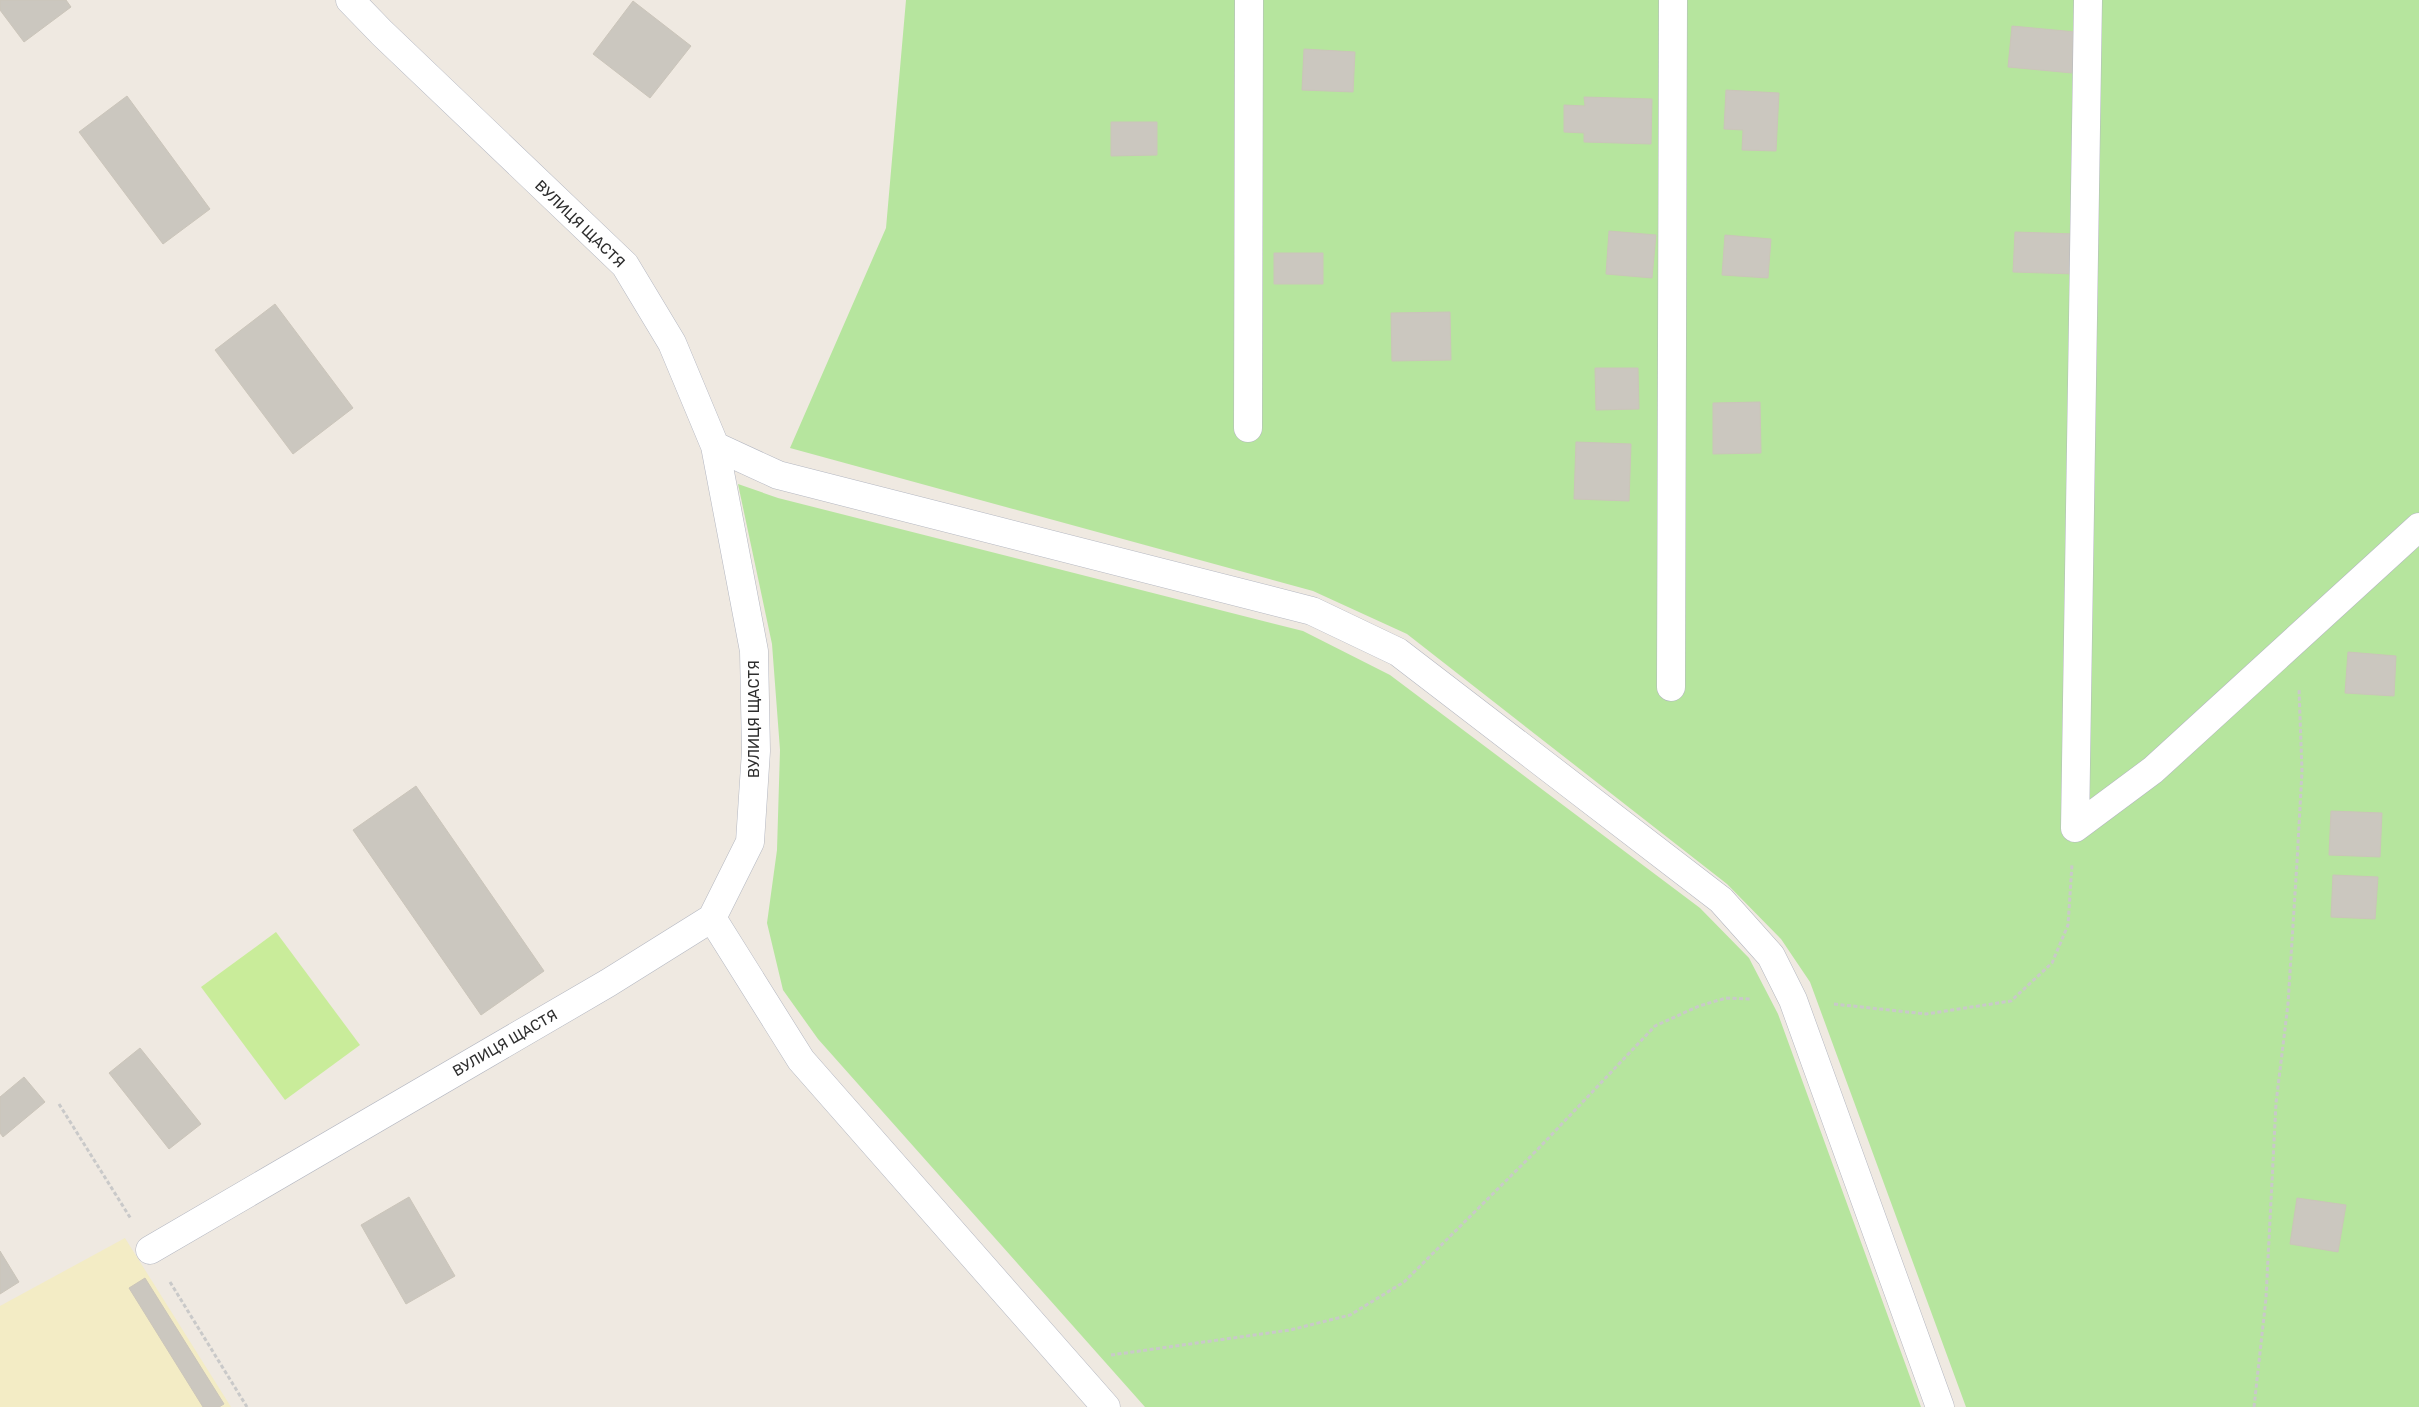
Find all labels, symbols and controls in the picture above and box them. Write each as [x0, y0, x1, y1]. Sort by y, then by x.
street label: ВУЛИЦЯ ЩАСТЯ [531, 177, 629, 271]
street label: ВУЛИЦЯ ЩАСТЯ [745, 660, 763, 778]
street label: ВУЛИЦЯ ЩАСТЯ [449, 1006, 561, 1080]

